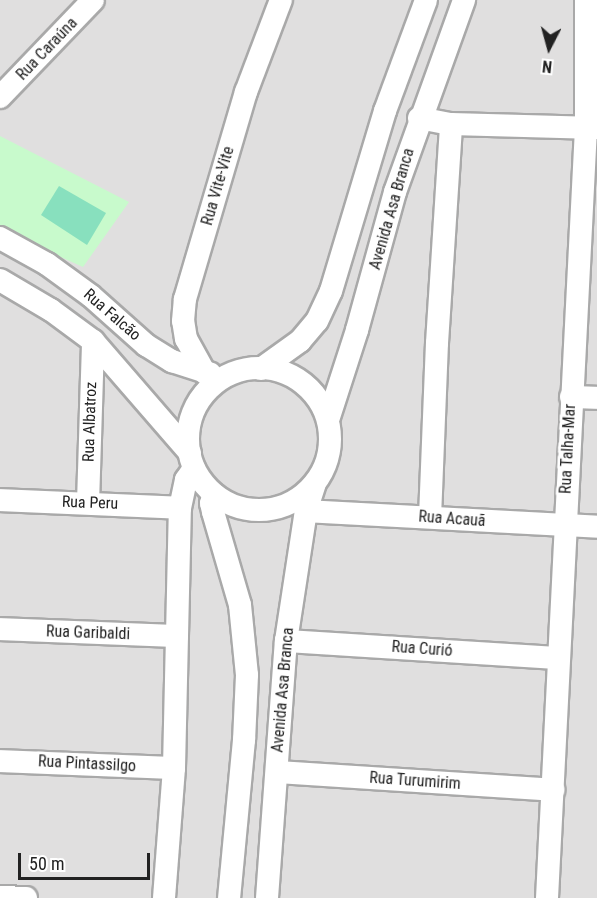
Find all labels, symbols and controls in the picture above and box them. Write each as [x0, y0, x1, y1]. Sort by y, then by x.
street label: Rua Caraúna [12, 14, 82, 84]
north arrow [519, 18, 579, 78]
text: N [541, 56, 553, 76]
street label: Rua Vite-Vite [198, 144, 238, 228]
street label: Avenida Asa Branca [365, 146, 419, 272]
street label: Rua Falcão [80, 285, 144, 345]
street label: Rua Albatroz [79, 381, 101, 463]
street label: Rua Talha-Mar [556, 403, 580, 495]
street label: Rua Peru [61, 492, 119, 514]
street label: Rua Acauã [418, 507, 486, 531]
street label: Rua Garibaldi [46, 622, 130, 644]
street label: Avenida Asa Branca [268, 627, 298, 753]
street label: Rua Curió [391, 637, 453, 661]
street label: Rua Pintassilgo [38, 752, 136, 776]
street label: Rua Turumirim [369, 768, 461, 794]
scale bar [21, 841, 153, 879]
text: 50 m [29, 853, 64, 874]

